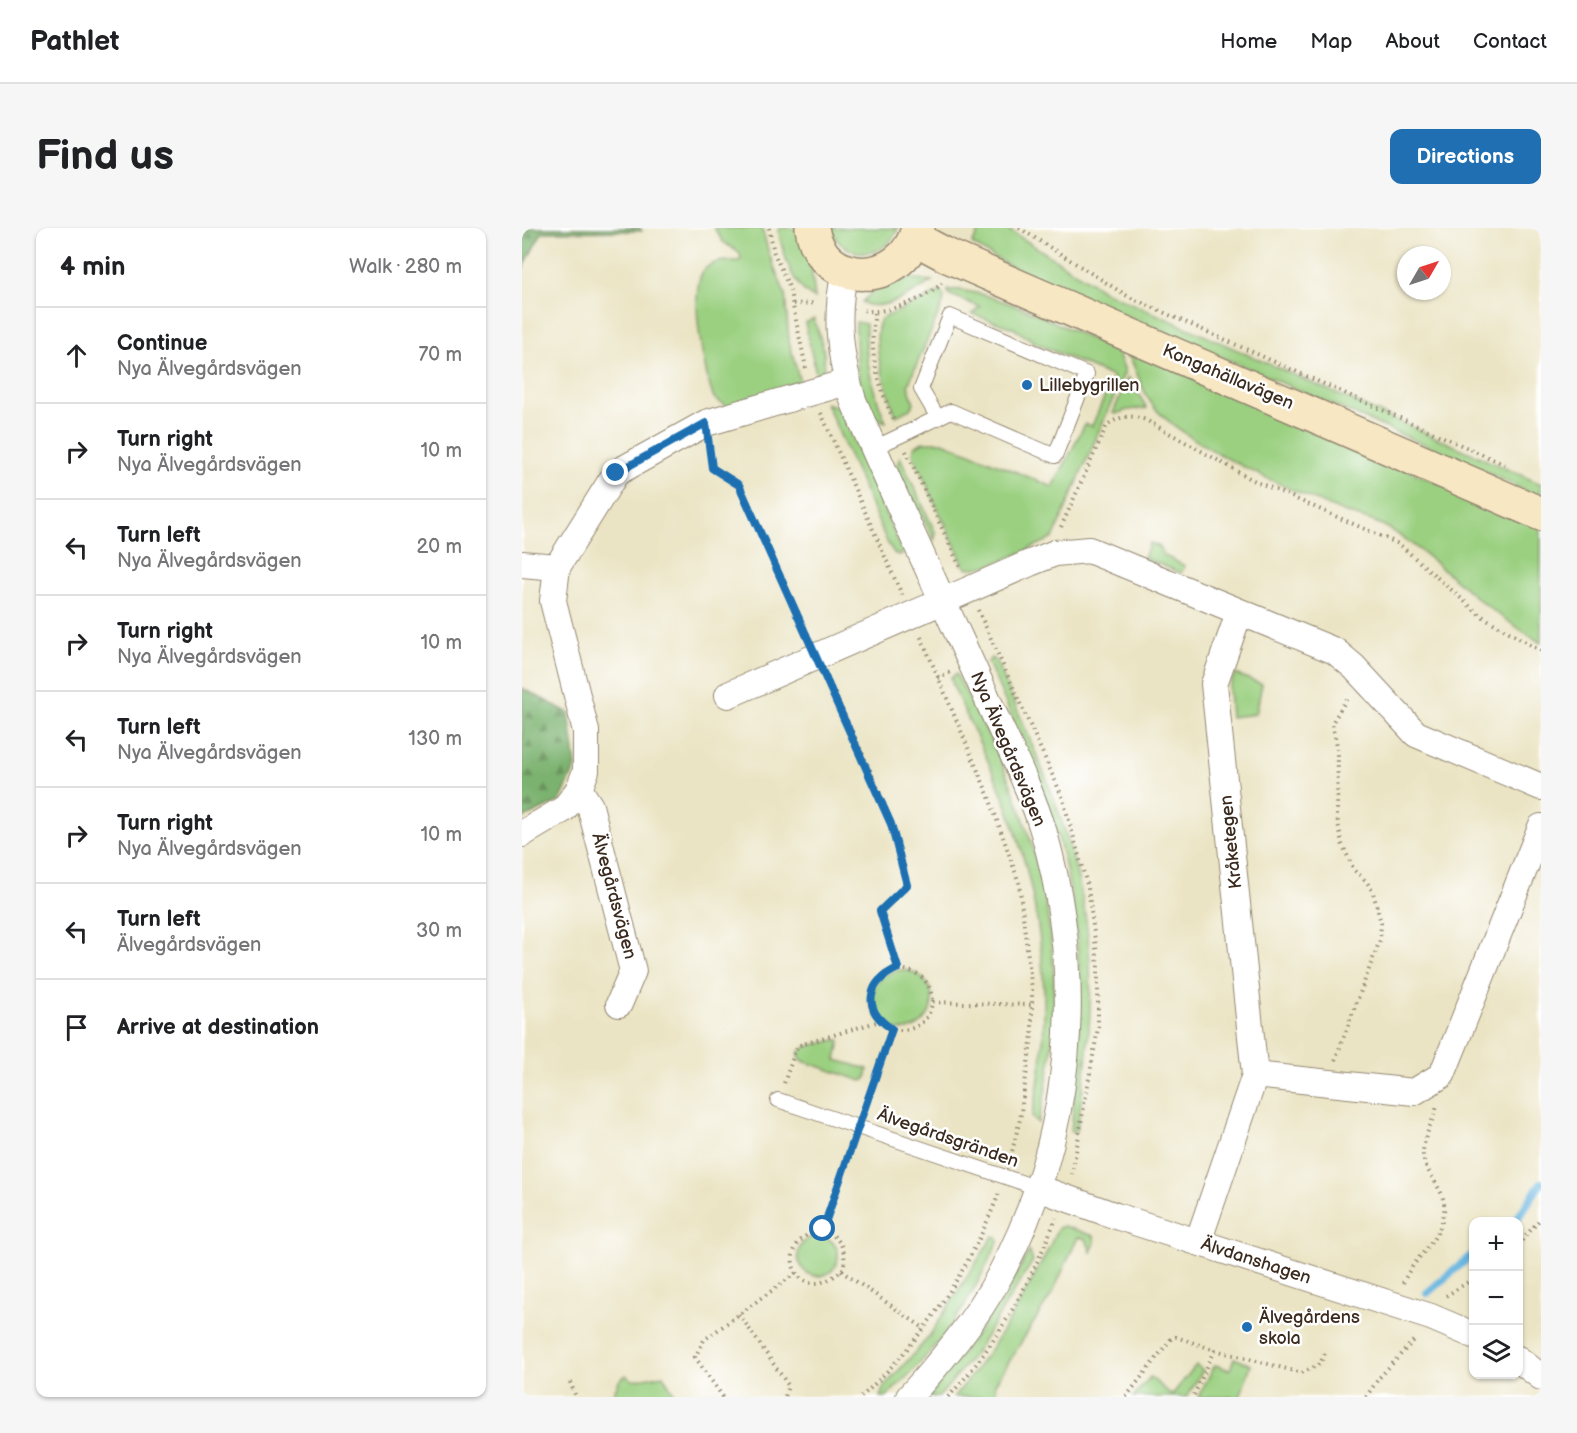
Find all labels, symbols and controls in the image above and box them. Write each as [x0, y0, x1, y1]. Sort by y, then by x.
text: Pathlet [30, 25, 119, 58]
text: Home [1220, 29, 1277, 54]
text: Map [1310, 29, 1352, 54]
text: About [1385, 29, 1440, 54]
text: Contact [1473, 29, 1547, 54]
button: Directions [1390, 129, 1541, 184]
text: Find us [36, 131, 174, 182]
north arrow [1397, 246, 1451, 300]
text: 4 min [60, 252, 125, 283]
text: Walk · 280 m [349, 255, 462, 279]
text: Continue [117, 330, 207, 357]
icon: ahead [60, 339, 93, 372]
street label: Kongahällavägen [1159, 340, 1297, 414]
text: 70 m [418, 343, 462, 367]
text: Nya Älvegårdsvägen [117, 357, 302, 381]
place label: Lillebygrillen [1039, 375, 1140, 396]
marker: Lillebygrillen [1020, 378, 1034, 392]
text: Turn right [117, 426, 213, 453]
icon: right [60, 435, 93, 468]
text: 10 m [421, 439, 462, 463]
text: Nya Älvegårdsvägen [117, 453, 302, 477]
route end [602, 459, 628, 485]
text: Turn left [117, 522, 201, 549]
icon: left [60, 531, 93, 564]
text: 20 m [417, 535, 462, 559]
text: Nya Älvegårdsvägen [117, 549, 302, 573]
text: Turn right [117, 618, 213, 645]
icon: right [60, 627, 93, 660]
text: 10 m [421, 631, 462, 655]
text: Nya Älvegårdsvägen [117, 645, 302, 669]
street label: Nya Älvegårdsvägen [966, 668, 1051, 830]
text: Turn left [117, 714, 201, 741]
icon: left [60, 723, 93, 756]
text: 130 m [408, 727, 462, 751]
text: Nya Älvegårdsvägen [117, 741, 302, 765]
street label: Kråketegen [1216, 794, 1246, 890]
text: Turn right [117, 810, 213, 837]
icon: right [60, 819, 93, 852]
text: 10 m [421, 823, 462, 847]
street label: Älvegårdsvägen [587, 830, 642, 961]
text: Nya Älvegårdsvägen [117, 837, 302, 861]
text: Turn left [117, 906, 201, 933]
icon: left [60, 915, 93, 948]
text: 30 m [416, 919, 462, 943]
text: Älvegårdsvägen [117, 933, 261, 957]
icon: arrive [60, 1011, 93, 1044]
text: Arrive at destination [117, 1014, 319, 1041]
street label: Älvegårdsgränden [875, 1103, 1022, 1172]
route start [809, 1215, 835, 1241]
map controls [1469, 1217, 1523, 1379]
button: + [1469, 1217, 1523, 1271]
street label: Älvdanshagen [1198, 1232, 1314, 1289]
button: − [1469, 1271, 1523, 1325]
place label: Älvegårdens skola [1259, 1306, 1360, 1349]
marker: Älvegårdens skola [1240, 1320, 1254, 1334]
button: layers [1469, 1325, 1523, 1379]

